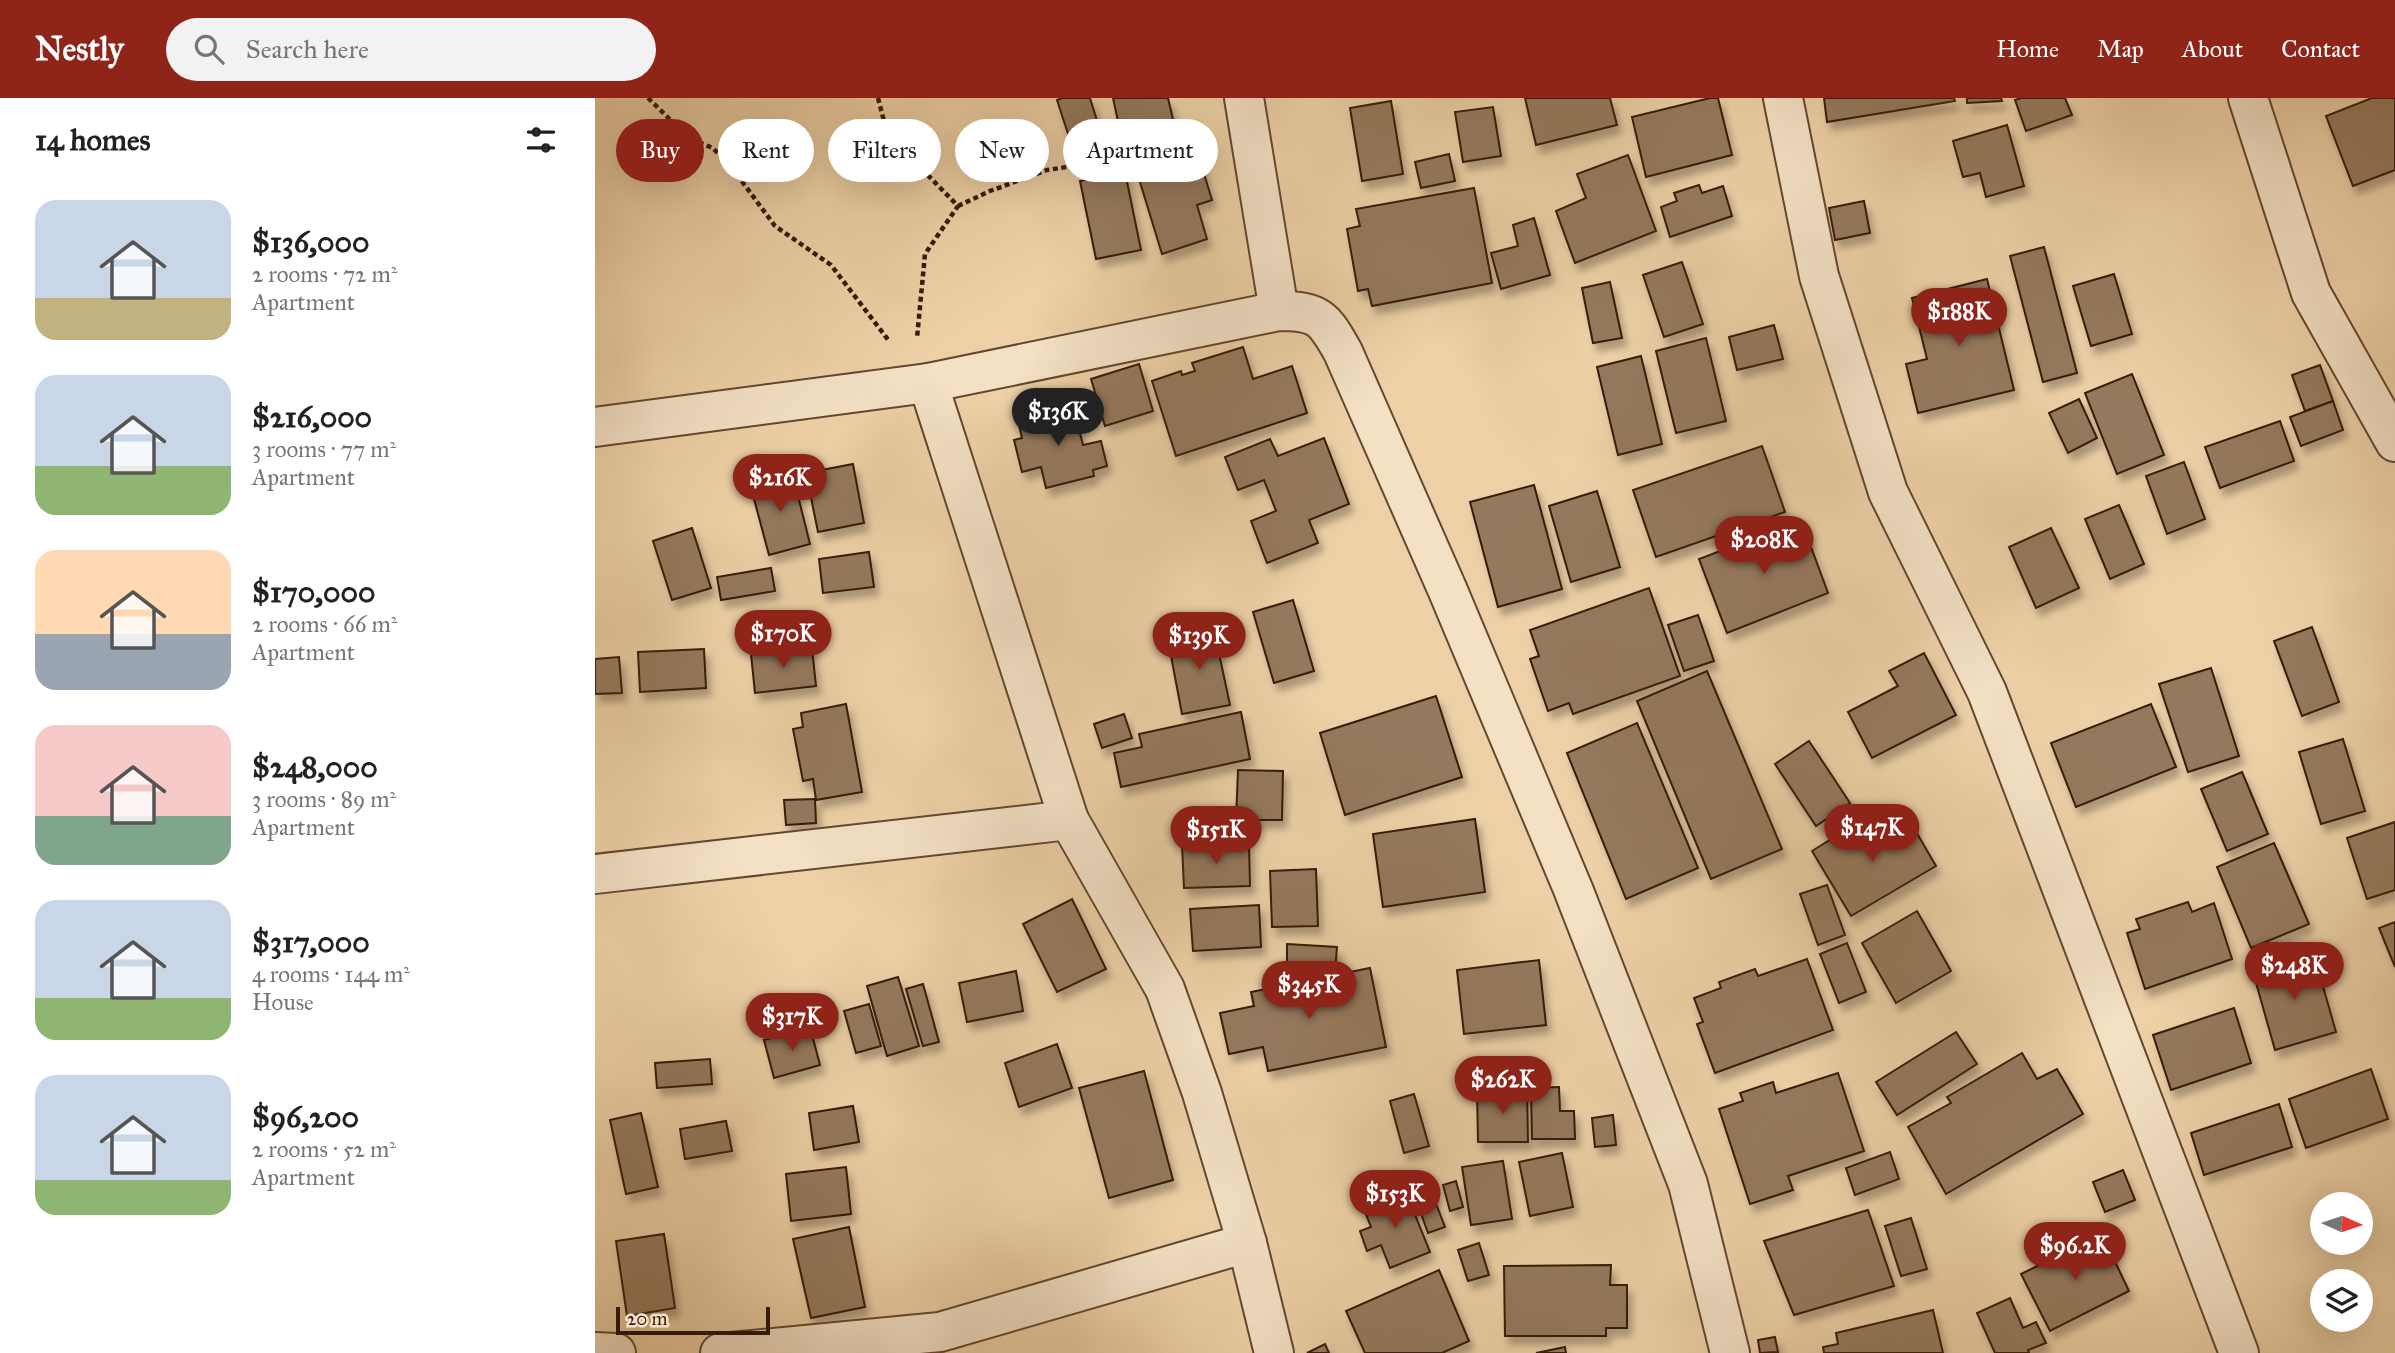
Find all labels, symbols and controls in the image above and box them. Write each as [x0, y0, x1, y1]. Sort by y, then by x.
search box [166, 18, 656, 81]
text: Nestly [35, 29, 124, 69]
icon: search [190, 30, 228, 68]
text: Search here [246, 33, 369, 65]
text: Home [1996, 34, 2059, 64]
text: Map [2097, 34, 2144, 64]
text: About [2182, 34, 2243, 64]
text: Contact [2281, 34, 2360, 64]
chip: Buy [616, 119, 704, 182]
chip: Rent [718, 119, 814, 182]
chip: Filters [828, 119, 941, 182]
chip: New [955, 119, 1049, 182]
chip: Apartment [1063, 119, 1218, 182]
icon: filters [522, 121, 560, 159]
text: 14 homes [35, 122, 150, 158]
text: $136,000 [252, 224, 369, 260]
icon: home [91, 228, 175, 312]
text: 2 rooms · 72 m² [252, 260, 397, 288]
text: Apartment [252, 288, 355, 316]
pin: $188K [1910, 288, 2008, 348]
text: $188K [1927, 297, 1991, 325]
pin: $136K [1009, 388, 1107, 448]
text: $136K [1028, 397, 1088, 425]
text: $216,000 [252, 399, 372, 435]
icon: home [91, 403, 175, 487]
text: 3 rooms · 77 m² [252, 435, 396, 463]
pin: $216K [731, 454, 829, 514]
text: Apartment [252, 463, 355, 491]
text: $216K [749, 463, 811, 491]
pin: $208K [1715, 517, 1813, 576]
text: $208K [1730, 525, 1798, 553]
text: $170,000 [252, 574, 375, 610]
icon: home [91, 578, 175, 662]
text: 2 rooms · 66 m² [252, 610, 397, 638]
pin: $170K [734, 610, 832, 670]
pin: $139K [1150, 612, 1248, 672]
text: $170K [751, 619, 815, 647]
text: $139K [1169, 621, 1229, 649]
text: Apartment [252, 638, 355, 666]
text: $248,000 [252, 749, 378, 785]
icon: home [91, 753, 175, 837]
text: 3 rooms · 89 m² [252, 785, 396, 813]
pin: $147K [1823, 804, 1921, 864]
pin: $151K [1167, 806, 1265, 866]
text: Apartment [252, 813, 355, 841]
text: $147K [1840, 813, 1904, 841]
text: $151K [1187, 815, 1245, 843]
text: $317,000 [252, 924, 370, 960]
icon: home [91, 928, 175, 1012]
pin: $248K [2245, 942, 2343, 1002]
text: $248K [2261, 951, 2327, 979]
text: 4 rooms · 144 m² [252, 960, 410, 988]
pin: $345K [1260, 962, 1358, 1021]
text: $345K [1278, 970, 1340, 998]
text: House [252, 988, 314, 1016]
pin: $317K [743, 993, 841, 1053]
text: $317K [762, 1002, 822, 1030]
pin: $262K [1454, 1056, 1552, 1116]
text: $262K [1471, 1065, 1535, 1093]
text: $96,200 [252, 1099, 359, 1135]
icon: home [91, 1103, 175, 1187]
text: 2 rooms · 52 m² [252, 1135, 396, 1163]
text: Apartment [252, 1163, 355, 1191]
pin: $153K [1346, 1170, 1444, 1230]
text: $153K [1366, 1179, 1424, 1207]
north arrow [2310, 1192, 2373, 1255]
map controls [2310, 1192, 2373, 1332]
pin: $96.2K [2018, 1222, 2132, 1282]
text: $96.2K [2040, 1231, 2110, 1259]
button: layers [2310, 1269, 2373, 1332]
scale bar [616, 1304, 770, 1336]
text: 20 m [627, 1307, 668, 1330]

